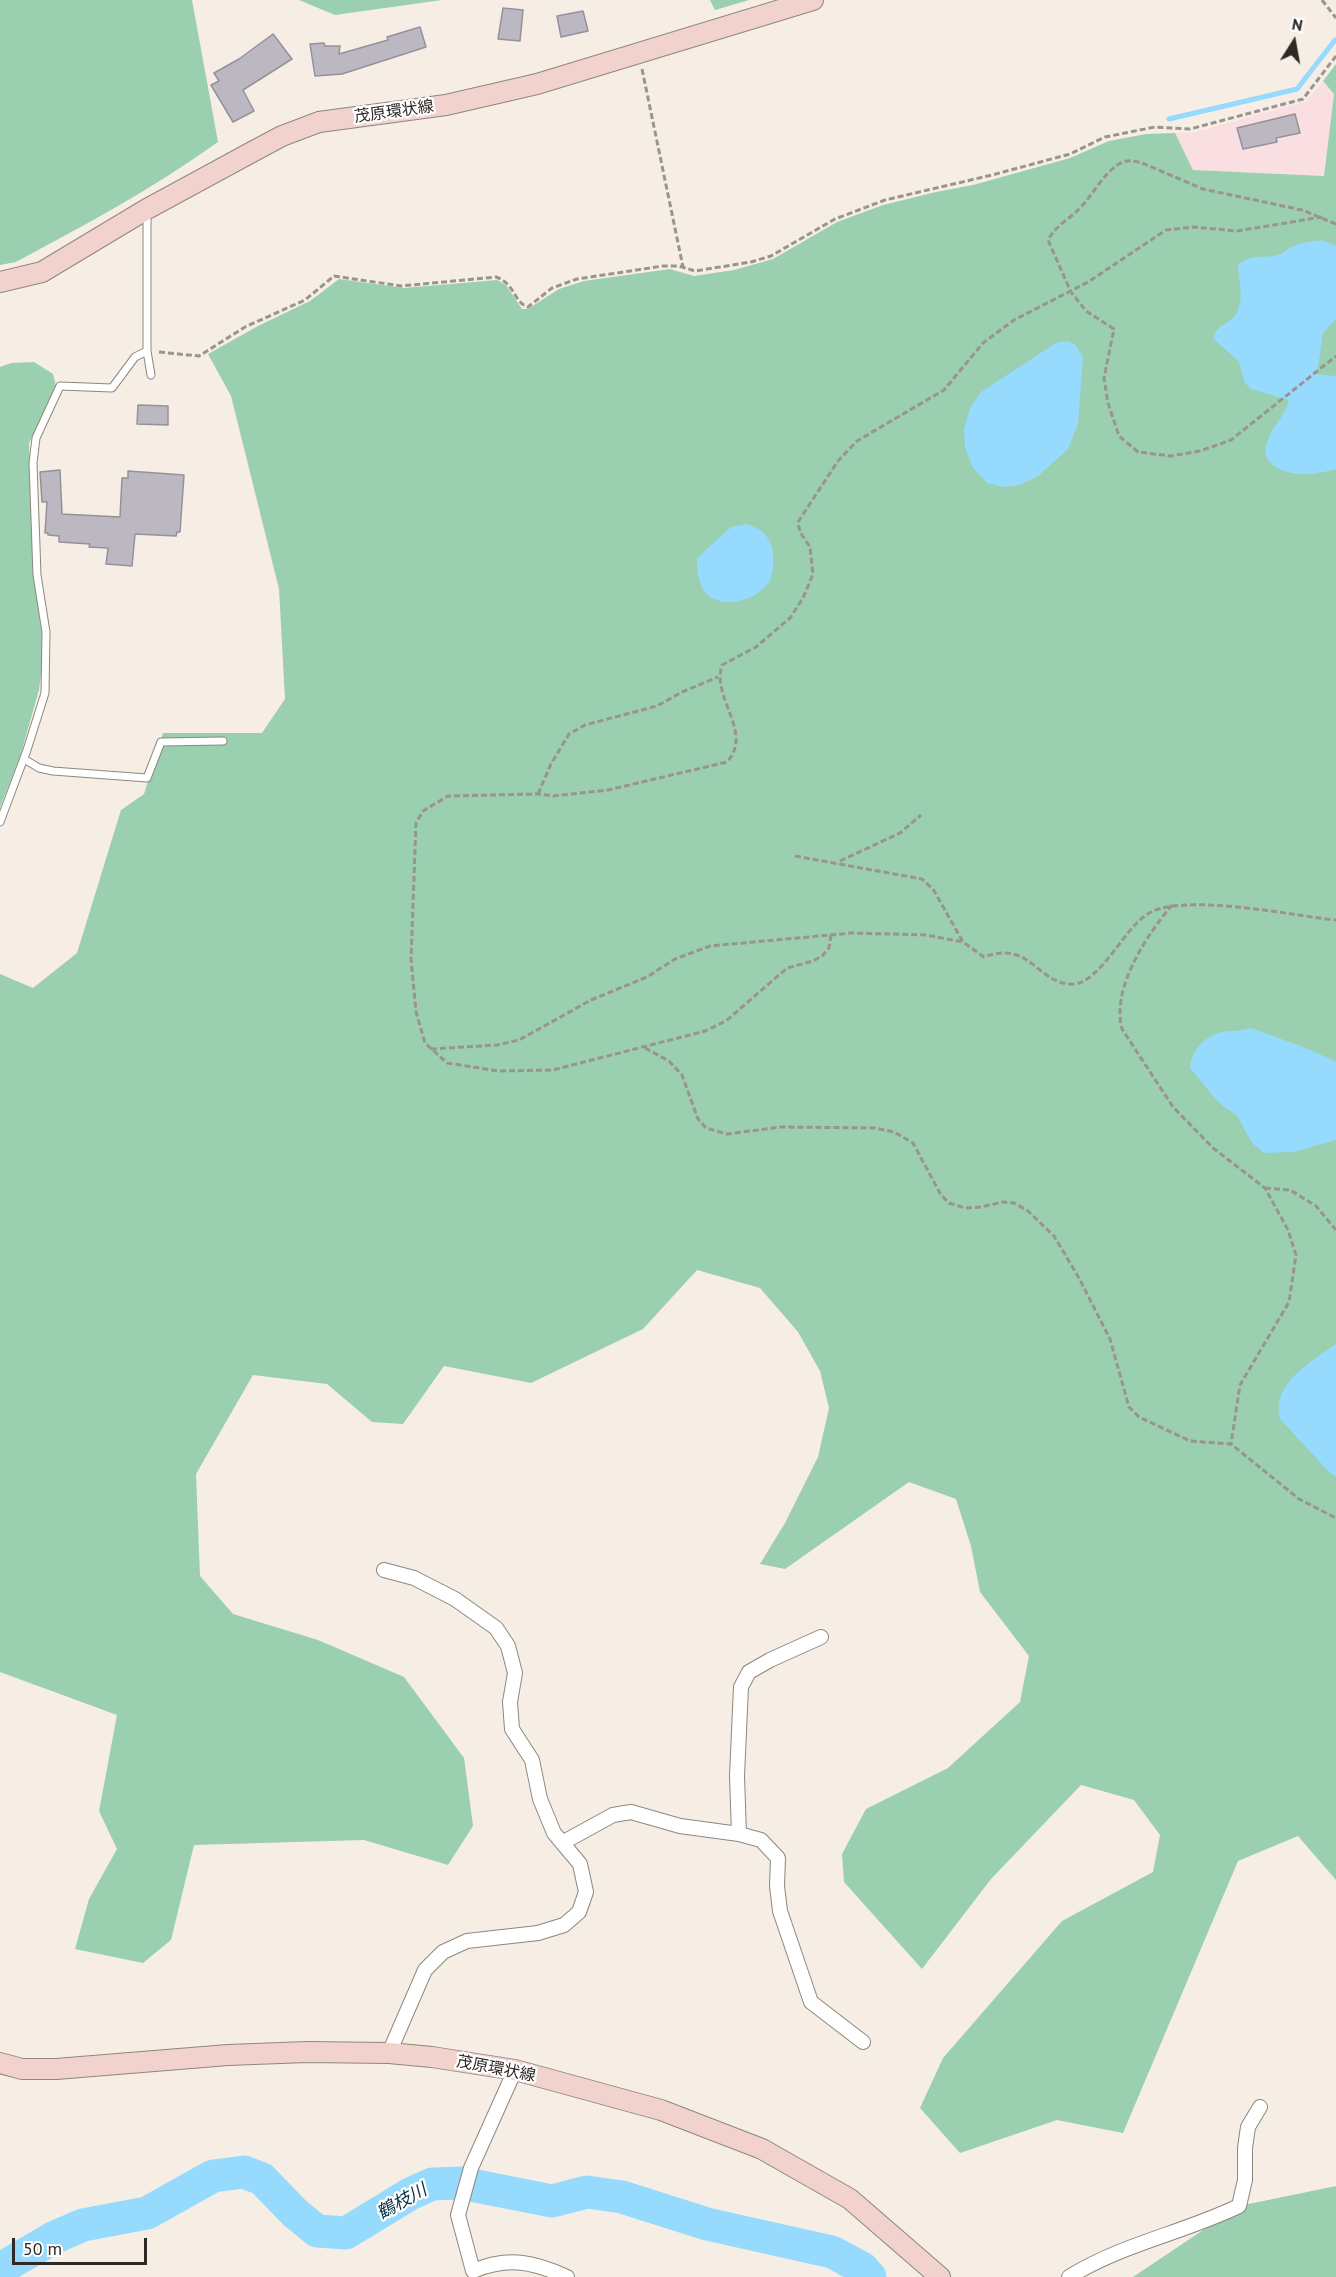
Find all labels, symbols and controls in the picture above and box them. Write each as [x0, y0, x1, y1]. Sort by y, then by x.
north arrow [1264, 12, 1324, 72]
text: N [1290, 14, 1304, 35]
street label: 茂原環状線 [353, 97, 435, 127]
street label: 茂原環状線 [455, 2052, 537, 2086]
water label: 鶴枝川 [373, 2179, 431, 2225]
scale bar [15, 2226, 150, 2264]
text: 50 m [23, 2237, 62, 2260]

